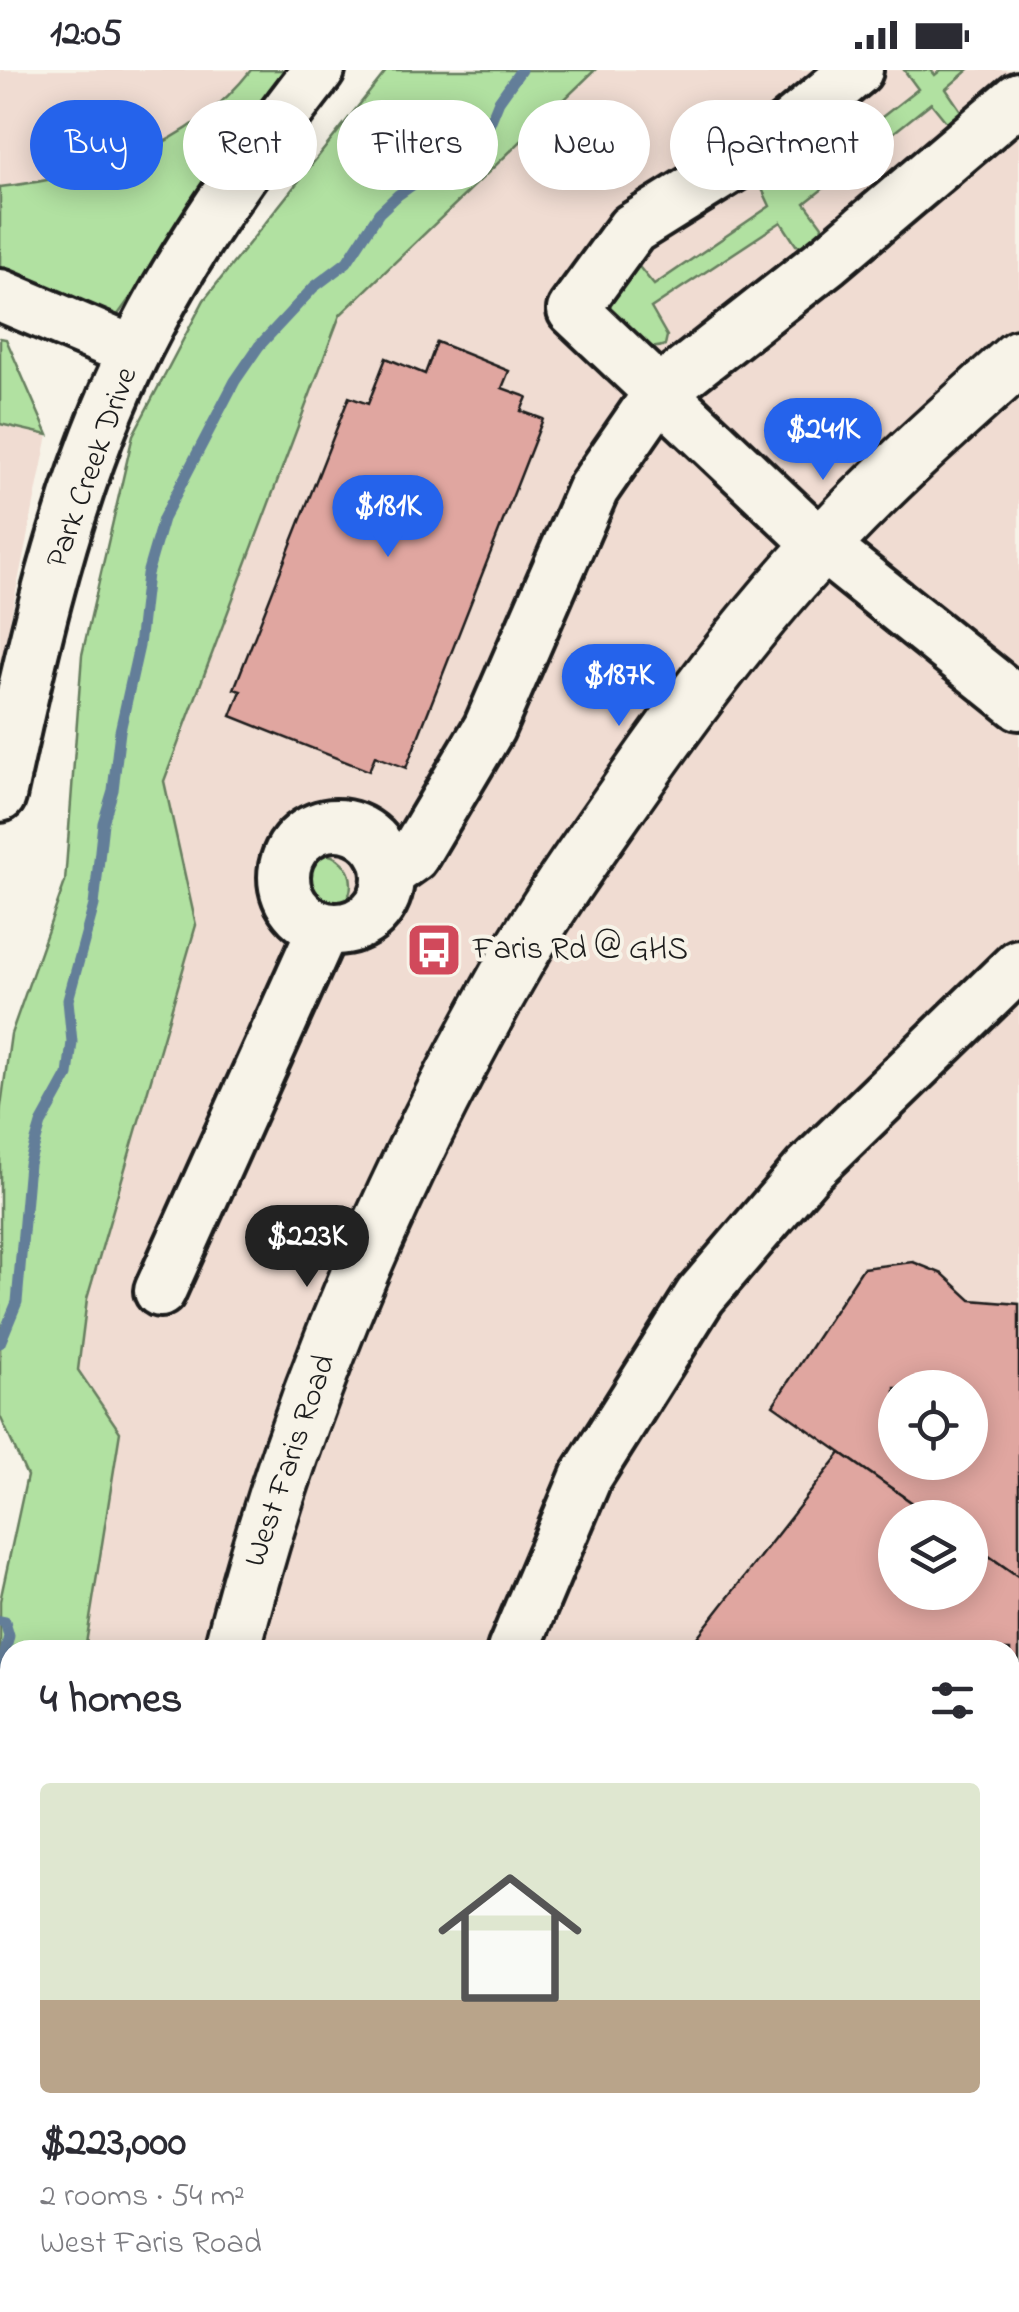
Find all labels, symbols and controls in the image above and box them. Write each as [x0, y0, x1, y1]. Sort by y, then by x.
text: 12:05 [50, 7, 122, 63]
chip: Buy [30, 100, 163, 190]
chip: Rent [183, 100, 317, 190]
chip: Filters [337, 100, 498, 190]
chip: New [518, 100, 650, 190]
chip: Apartment [670, 100, 894, 190]
street label: Park Creek Drive [35, 360, 151, 575]
pin: $241K [753, 398, 893, 483]
text: $241K [786, 407, 860, 454]
pin: $181K [318, 475, 458, 560]
text: $181K [354, 484, 422, 531]
pin: $187K [549, 644, 689, 729]
text: $187K [584, 653, 654, 700]
bus stop icon: Faris Rd @ GHS [404, 920, 464, 980]
place label: Faris Rd @ GHS [472, 927, 688, 974]
pin: $223K [237, 1205, 377, 1290]
text: $223K [267, 1214, 347, 1261]
street label: West Faris Road [233, 1348, 349, 1573]
map controls [878, 1370, 988, 1610]
button: locate [878, 1370, 988, 1480]
button: layers [878, 1500, 988, 1610]
text: 4 homes [40, 1670, 182, 1731]
icon: filters [925, 1673, 980, 1728]
icon: home [420, 1848, 600, 2028]
text: $223,000 [40, 2113, 186, 2174]
text: 2 rooms · 54 m² [40, 2174, 245, 2221]
text: West Faris Road [40, 2221, 262, 2268]

